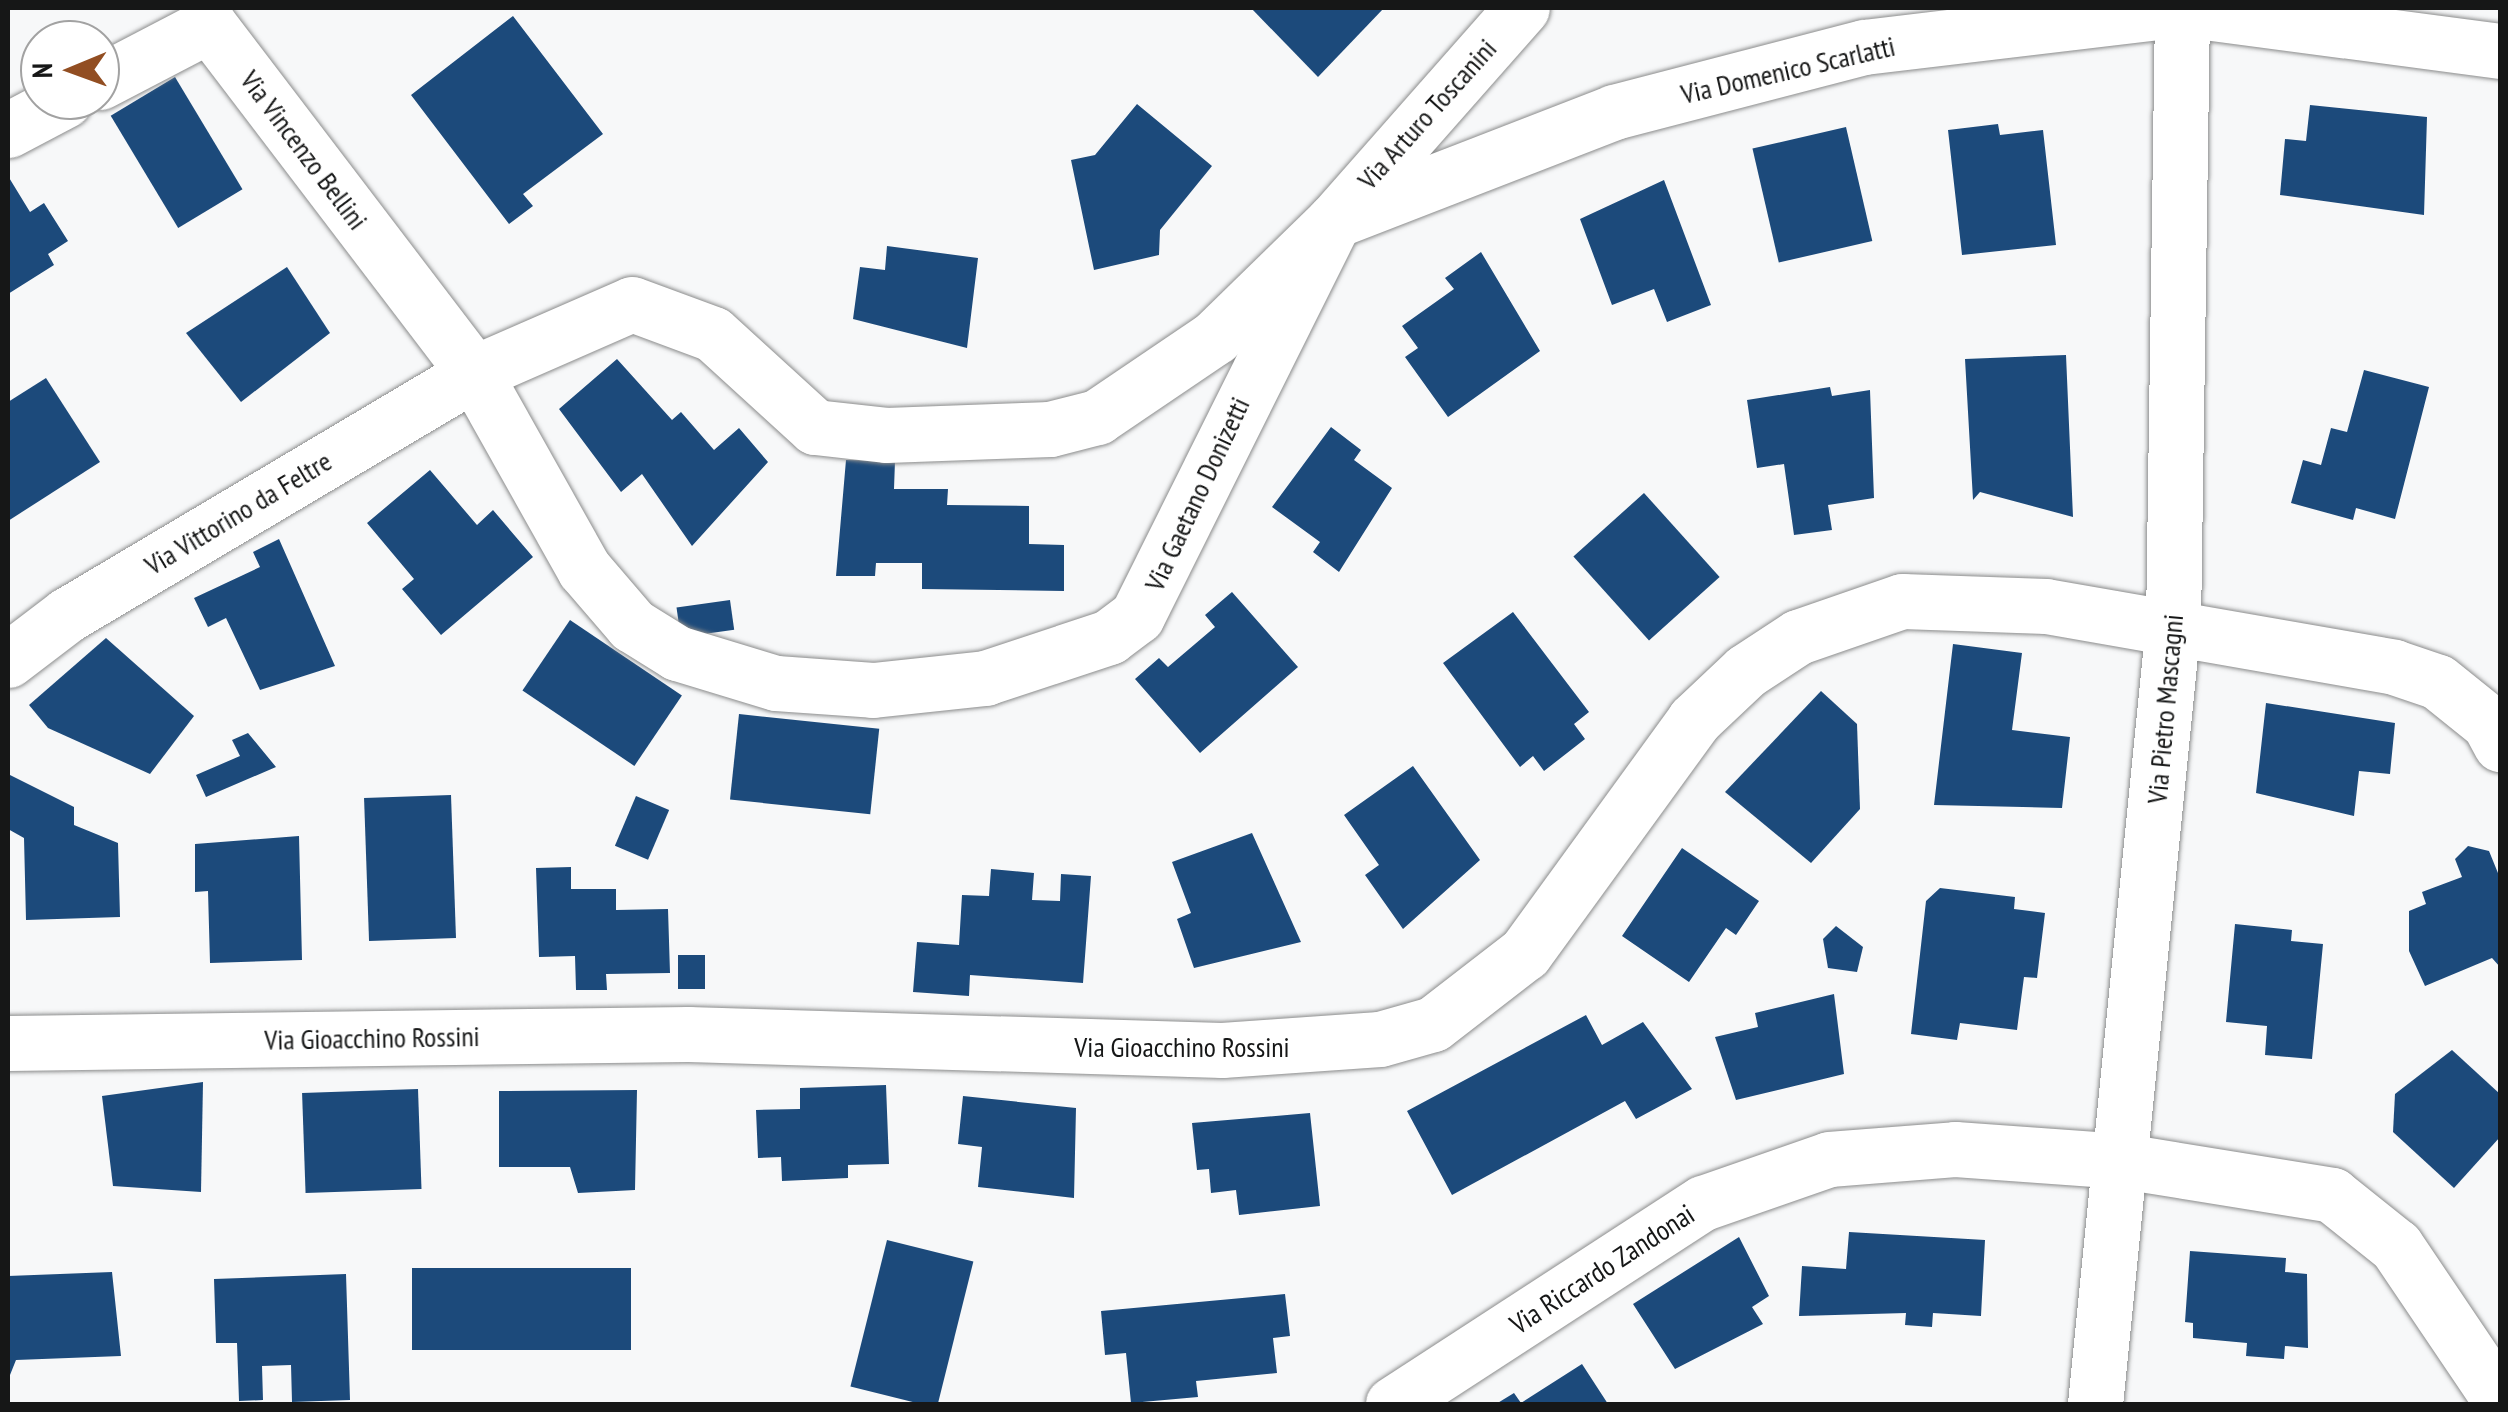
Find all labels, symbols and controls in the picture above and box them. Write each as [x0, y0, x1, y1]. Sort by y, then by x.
north arrow [20, 20, 120, 120]
street label: Via Domenico Scarlatti [1678, 29, 1898, 111]
street label: Via Arturo Toscanini [1350, 31, 1504, 197]
text: N [23, 63, 60, 78]
street label: Via Vincenzo Bellini [233, 64, 375, 236]
street label: Via Gaetano Donizetti [1137, 392, 1257, 596]
street label: Via Vittorino da Feltre [138, 444, 338, 582]
street label: Via Pietro Mascagni [2140, 613, 2190, 805]
street label: Via Gioacchino Rossini [264, 1019, 480, 1057]
street label: Via Gioacchino Rossini [1074, 1030, 1290, 1064]
street label: Via Riccardo Zandonai [1503, 1197, 1701, 1341]

